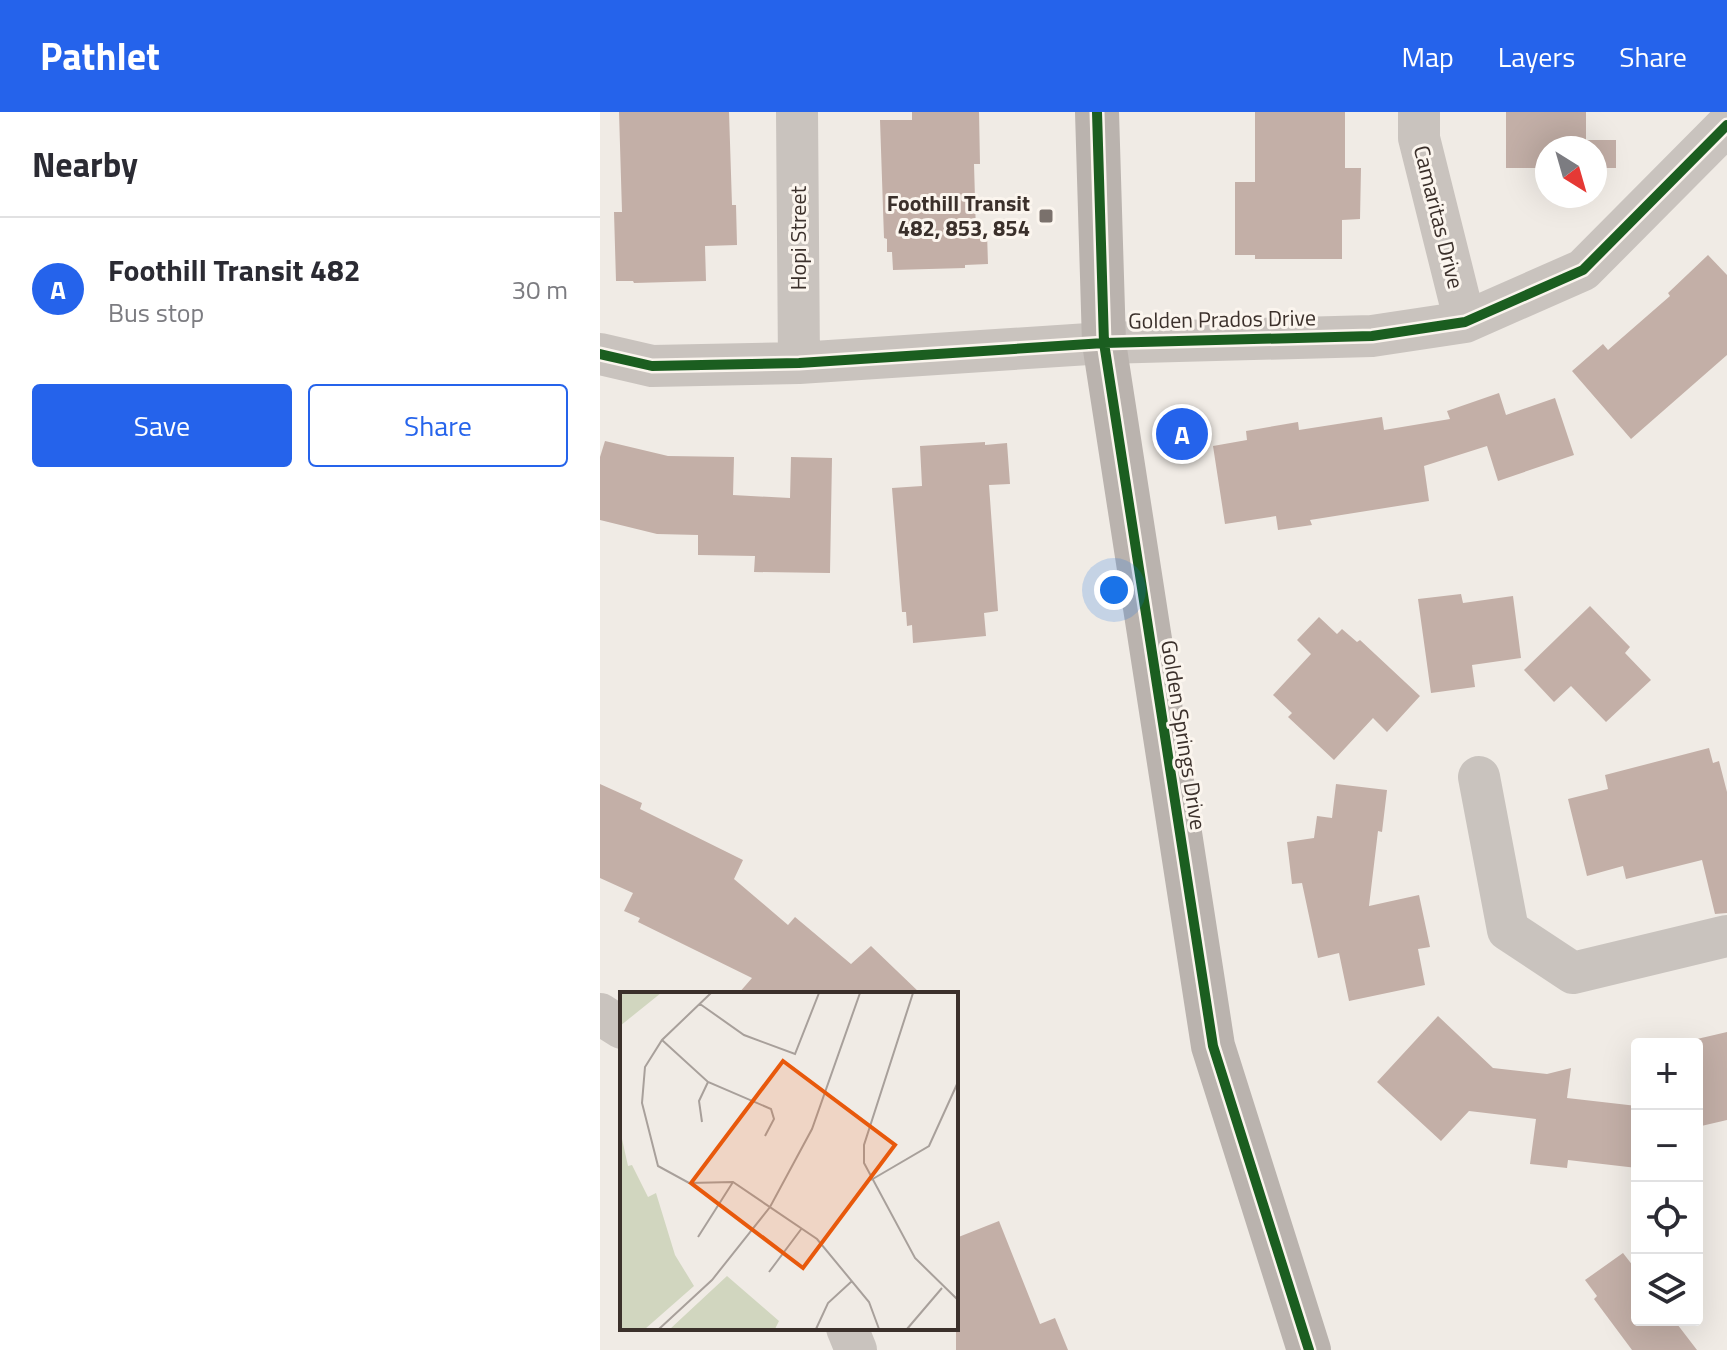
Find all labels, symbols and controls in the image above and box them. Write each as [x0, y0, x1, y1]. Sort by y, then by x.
text: Pathlet [40, 27, 160, 85]
text: Map [1401, 35, 1454, 78]
text: Layers [1498, 35, 1575, 78]
text: Share [1619, 35, 1687, 78]
north arrow [1535, 136, 1607, 208]
text: Nearby [32, 138, 138, 190]
street label: Camaritas Drive [1405, 142, 1473, 292]
street label: Hopi Street [781, 186, 815, 290]
place label: Foothill Transit 482, 853, 854 [887, 186, 1030, 245]
marker: Foothill Transit 482, 853, 854 [1037, 207, 1055, 225]
text: Foothill Transit 482 [108, 247, 361, 293]
text: A [50, 270, 66, 309]
text: 30 m [511, 270, 568, 309]
text: Bus stop [108, 293, 204, 332]
street label: Golden Prados Drive [1128, 300, 1316, 338]
button: Save [32, 384, 292, 467]
button: Share [308, 384, 568, 467]
pin: A [1156, 404, 1208, 464]
your location [1094, 570, 1134, 610]
street label: Golden Springs Drive [1152, 638, 1216, 832]
inset map [620, 992, 958, 1330]
map controls [1631, 1038, 1703, 1326]
button: + [1631, 1038, 1703, 1110]
button: − [1631, 1110, 1703, 1182]
button: locate [1631, 1182, 1703, 1254]
button: layers [1631, 1254, 1703, 1326]

